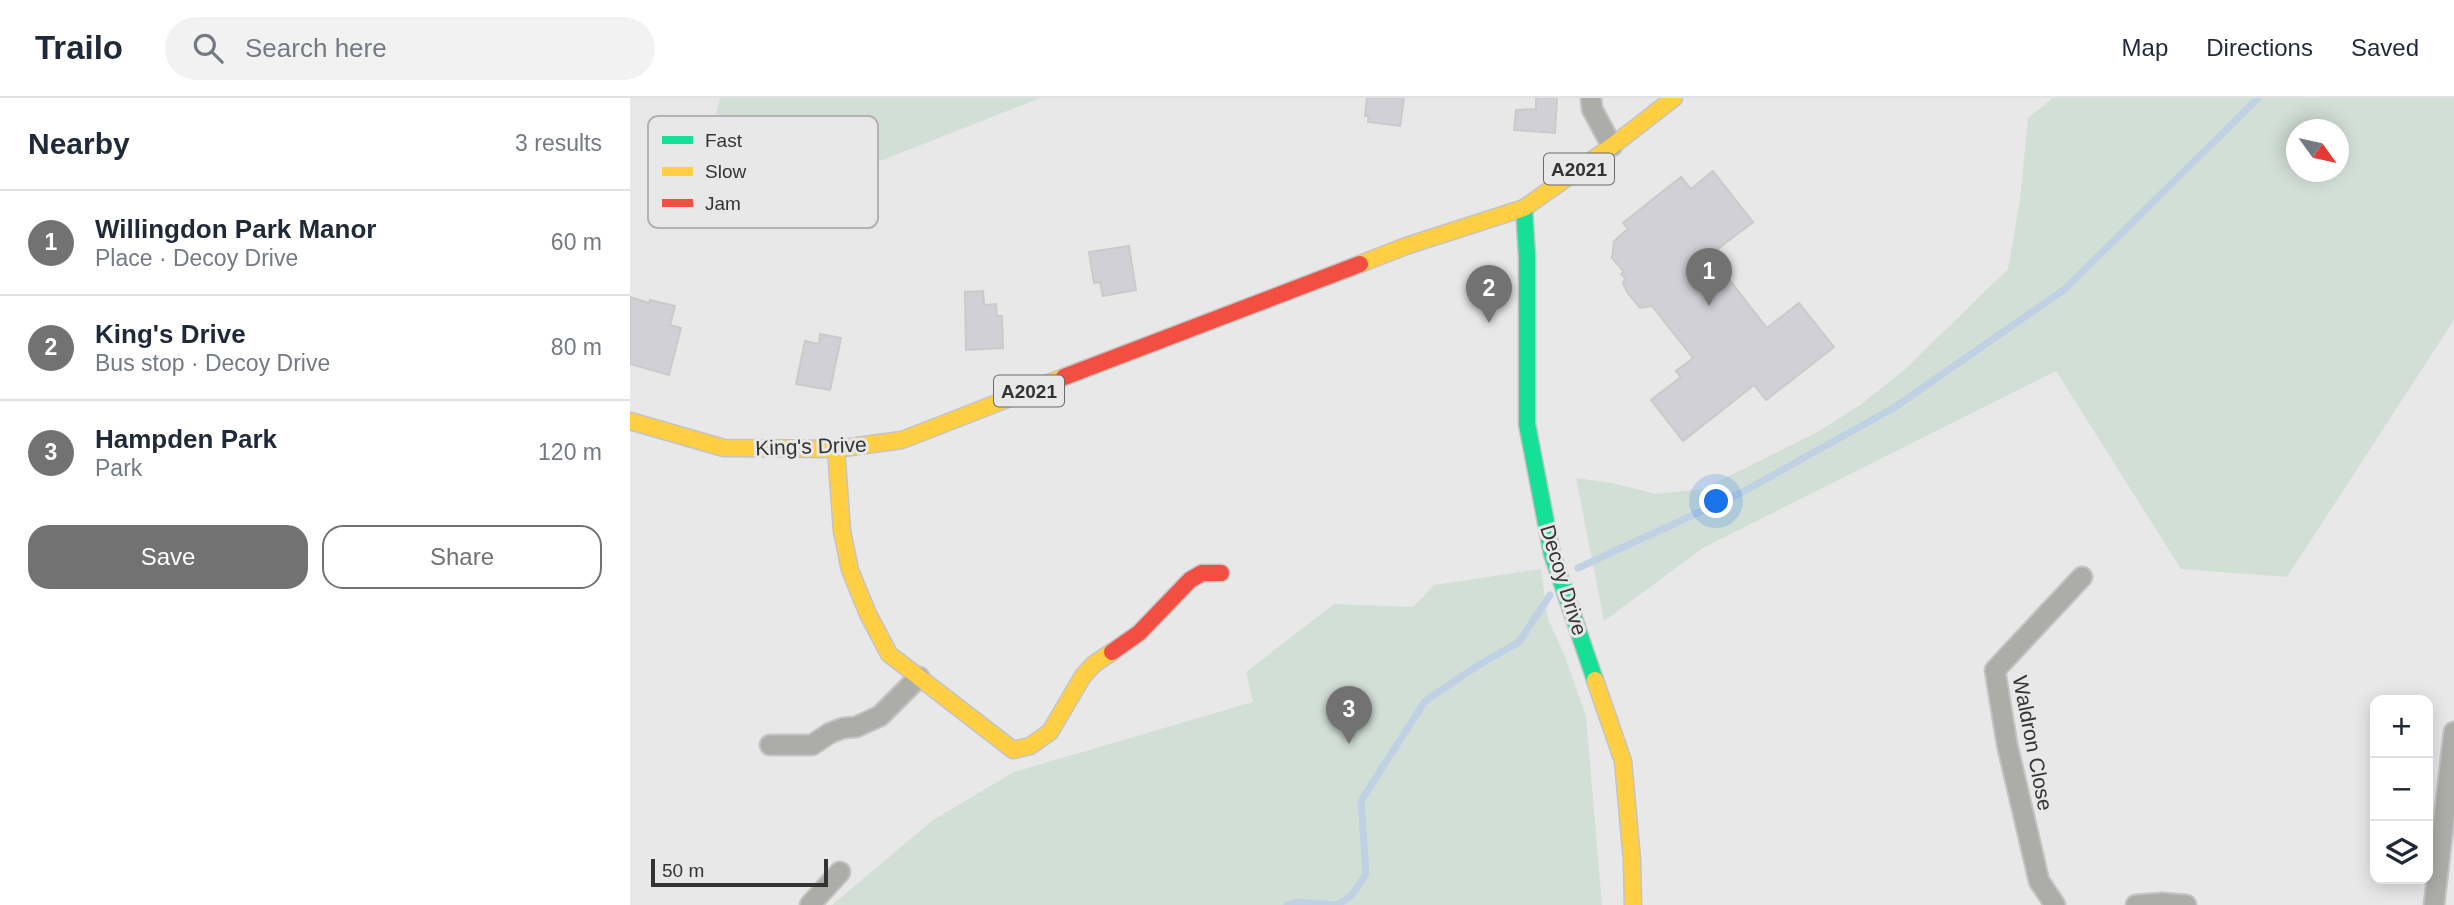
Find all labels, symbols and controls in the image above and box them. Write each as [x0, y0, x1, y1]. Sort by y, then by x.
search box [165, 17, 655, 80]
text: Trailo [35, 29, 123, 66]
icon: search [189, 29, 227, 67]
text: Search here [245, 33, 387, 63]
text: Map [2122, 34, 2168, 61]
text: Directions [2206, 34, 2313, 61]
text: Saved [2351, 34, 2419, 61]
legend [648, 116, 878, 228]
north arrow [2286, 119, 2349, 182]
text: Nearby [28, 127, 130, 160]
text: 3 results [515, 130, 602, 156]
text: Fast [705, 130, 743, 151]
road number: A2021 [1544, 153, 1614, 184]
text: Slow [705, 161, 746, 182]
text: Jam [705, 193, 741, 214]
text: Willingdon Park Manor [95, 214, 376, 244]
text: 1 [45, 229, 57, 255]
text: 60 m [551, 229, 602, 255]
text: Place · Decoy Drive [95, 245, 298, 271]
pin: 1 [1686, 248, 1732, 306]
pin: 2 [1466, 265, 1512, 323]
text: King's Drive [95, 319, 246, 349]
text: 2 [45, 334, 57, 360]
text: 80 m [551, 334, 602, 360]
text: Bus stop · Decoy Drive [95, 350, 330, 376]
road number: A2021 [994, 376, 1064, 406]
text: Hampden Park [95, 424, 277, 454]
street label: King's Drive [755, 433, 867, 459]
text: 3 [45, 439, 57, 465]
text: 120 m [538, 439, 602, 465]
text: Park [95, 455, 142, 481]
your location [1699, 484, 1733, 518]
street label: Decoy Drive [1536, 522, 1592, 638]
button: Save [28, 525, 308, 589]
button: Share [322, 525, 602, 589]
street label: Waldron Close [2009, 674, 2057, 812]
pin: 3 [1326, 686, 1372, 744]
map controls [2370, 695, 2433, 884]
button: + [2370, 695, 2433, 758]
button: − [2370, 758, 2433, 821]
button: layers [2370, 821, 2433, 884]
scale bar [651, 856, 828, 888]
text: 50 m [662, 860, 704, 881]

